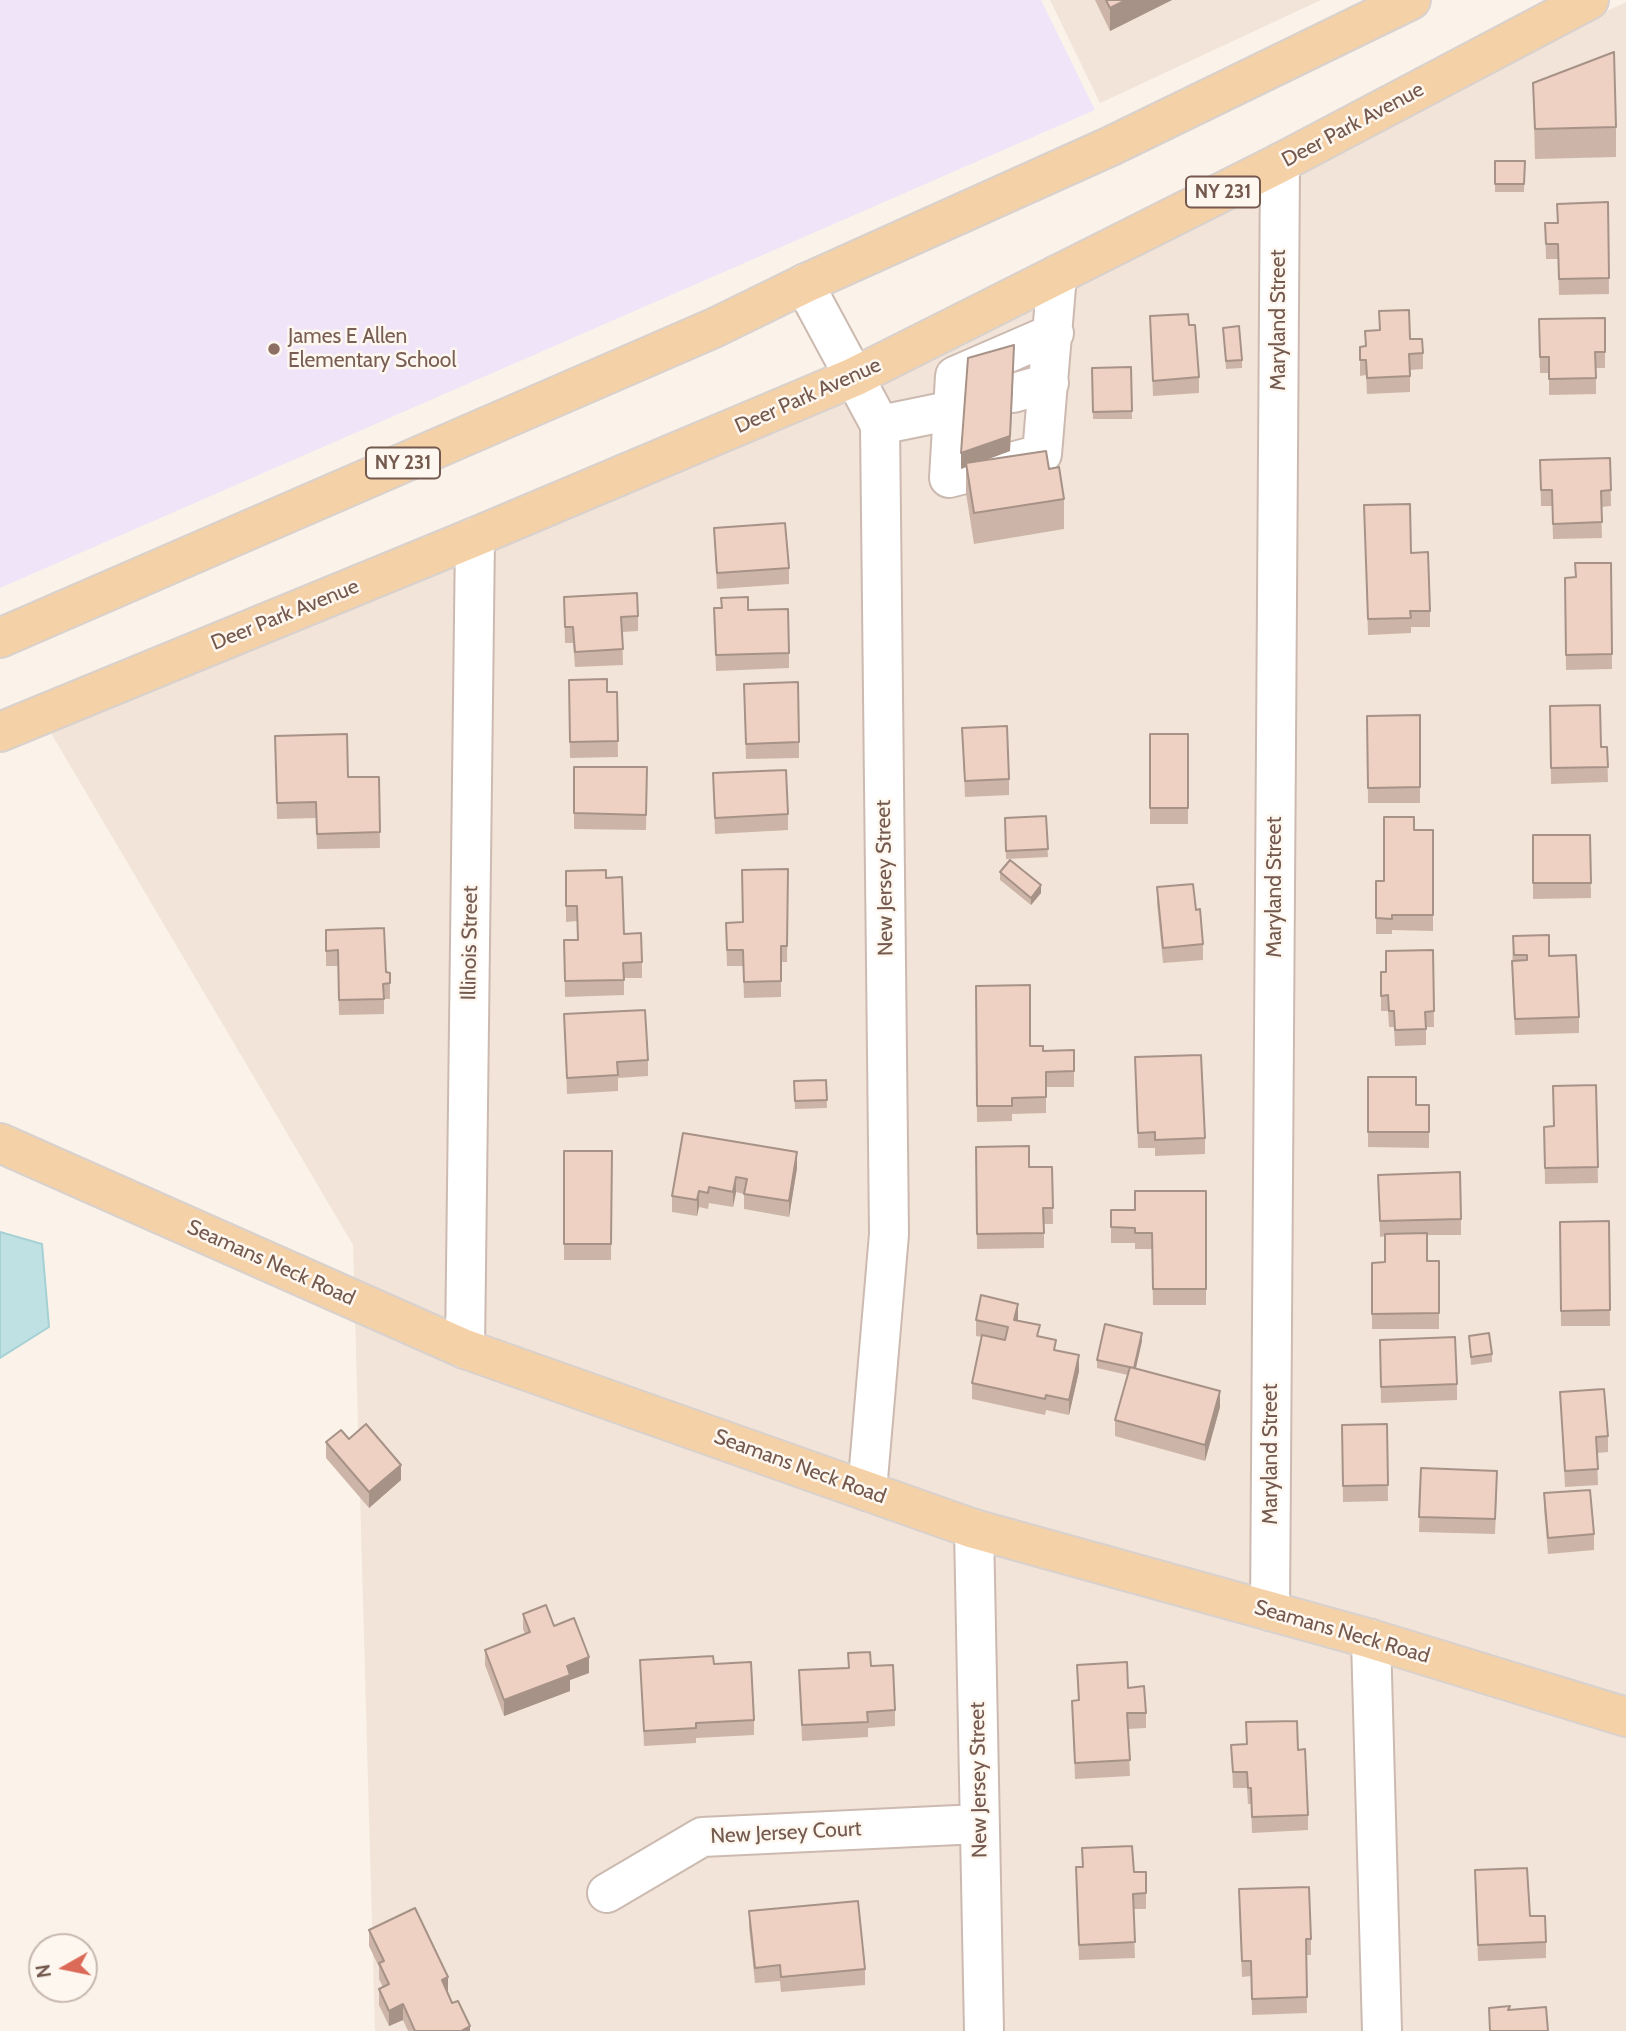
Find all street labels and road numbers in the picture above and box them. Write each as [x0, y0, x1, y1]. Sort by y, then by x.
street label: Deer Park Avenue [1278, 77, 1428, 173]
road number: NY 231 [1186, 176, 1260, 208]
street label: Maryland Street [1266, 249, 1292, 391]
street label: Deer Park Avenue [731, 353, 885, 439]
road number: NY 231 [366, 447, 440, 478]
street label: Deer Park Avenue [207, 574, 363, 656]
street label: New Jersey Street [871, 800, 899, 956]
street label: Maryland Street [1262, 816, 1288, 958]
street label: Illinois Street [456, 885, 484, 1001]
street label: Seamans Neck Road [183, 1215, 359, 1311]
street label: Maryland Street [1258, 1383, 1284, 1525]
street label: Seamans Neck Road [711, 1424, 889, 1510]
street label: Seamans Neck Road [1251, 1595, 1433, 1669]
street label: New Jersey Street [965, 1702, 993, 1858]
street label: New Jersey Court [710, 1816, 862, 1850]

